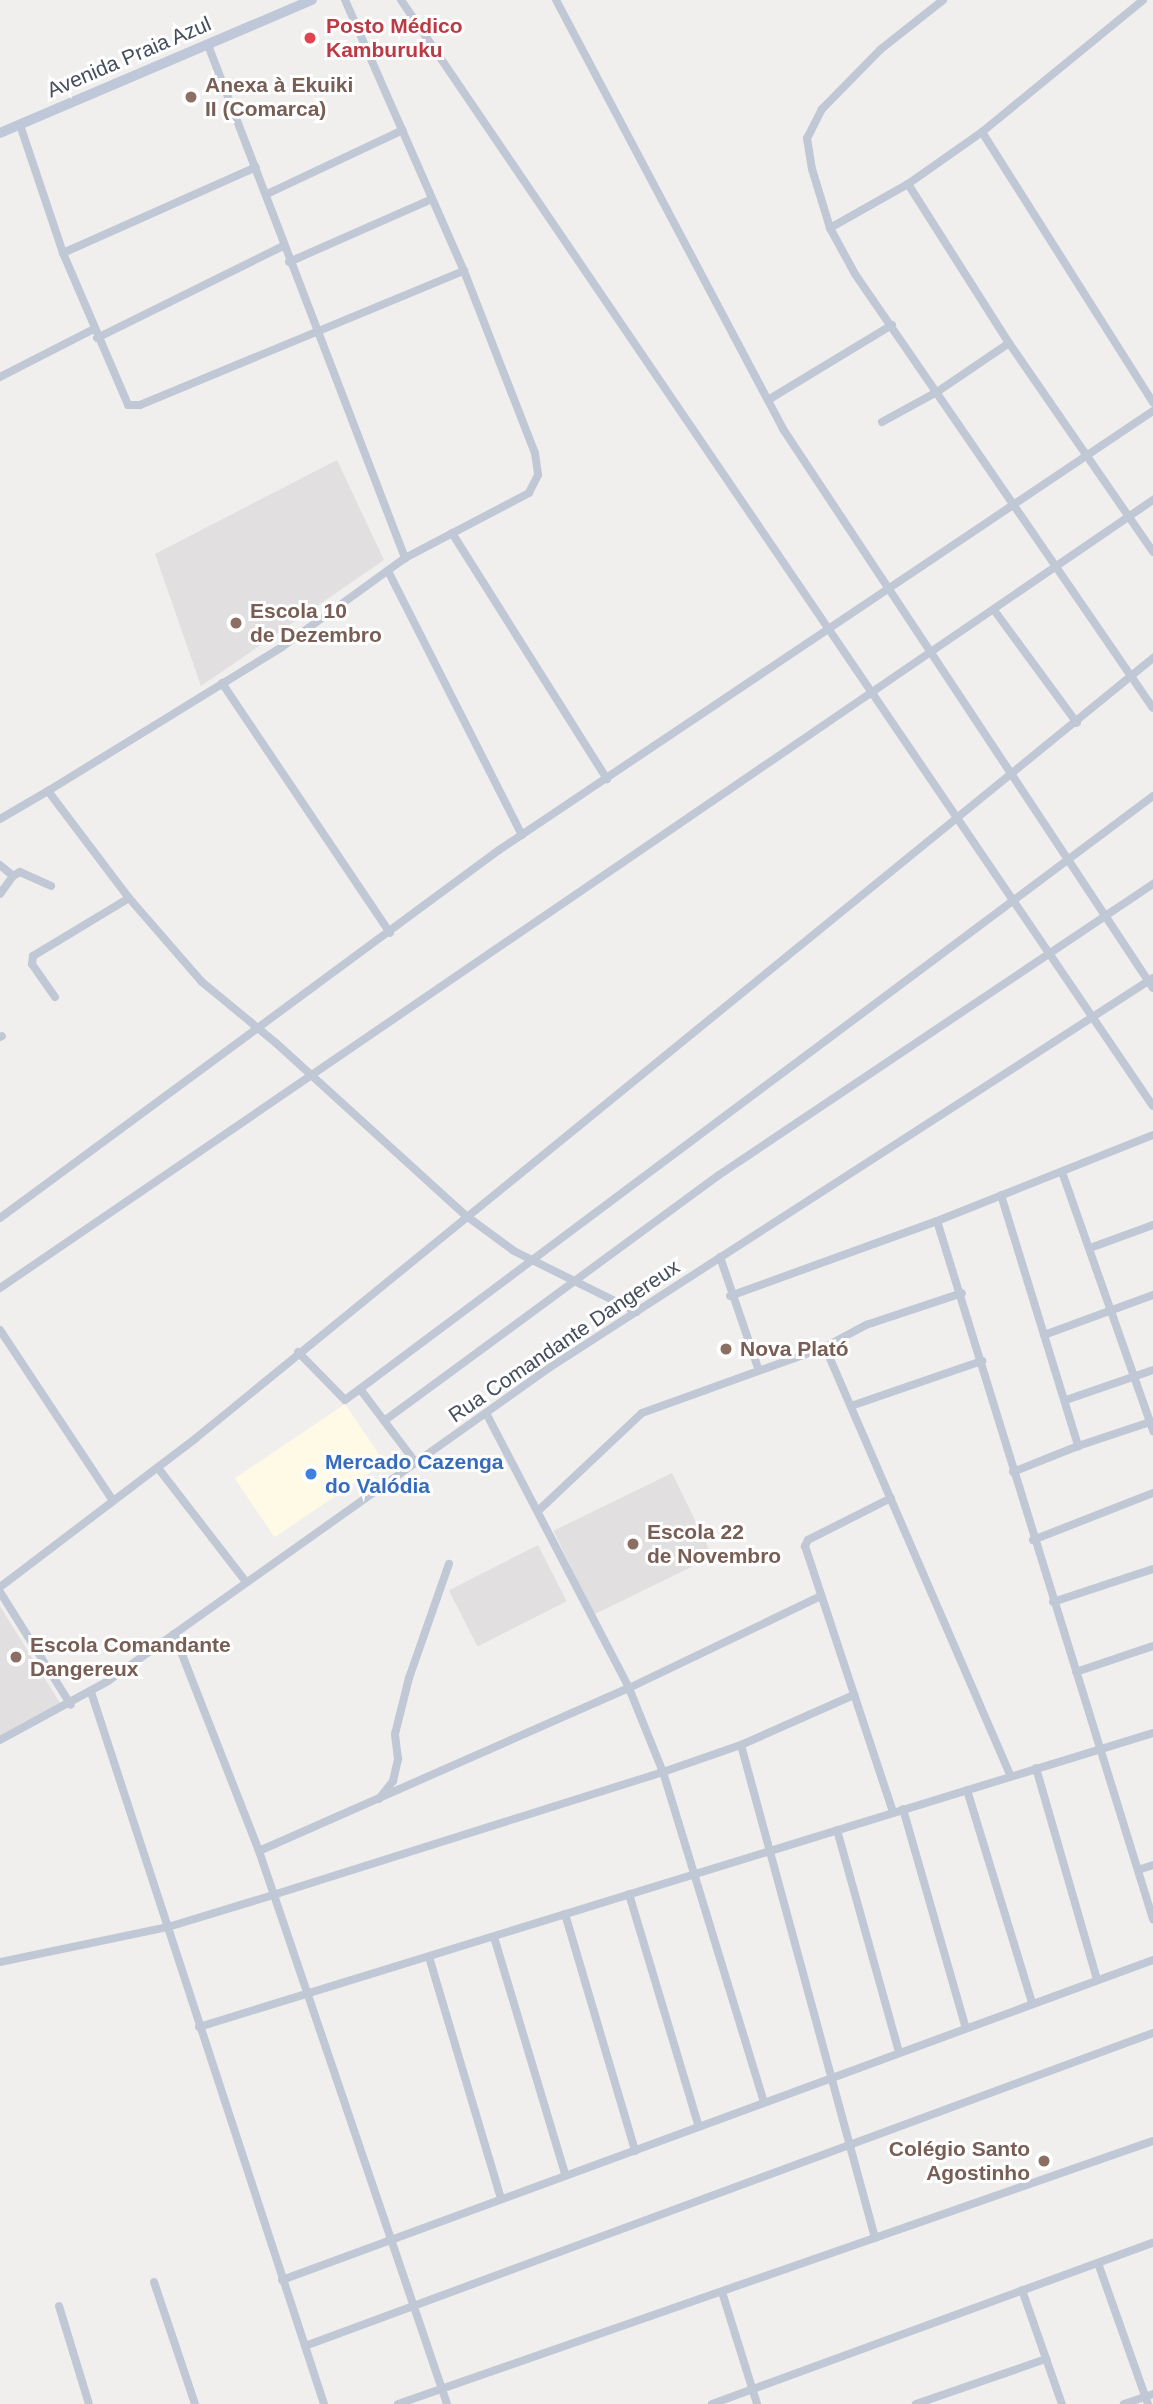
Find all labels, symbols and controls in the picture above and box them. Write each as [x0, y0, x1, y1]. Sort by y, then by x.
street label: Avenida Praia Azul [43, 11, 215, 103]
place label: Posto Médico Kamburuku [326, 13, 463, 63]
marker: Posto Médico Kamburuku [300, 28, 320, 48]
place label: Anexa à Ekuiki II (Comarca) [205, 72, 353, 122]
marker: Anexa à Ekuiki II (Comarca) [183, 89, 199, 105]
place label: Escola 10 de Dezembro [250, 598, 382, 648]
marker: Escola 10 de Dezembro [228, 615, 244, 631]
street label: Rua Comandante Dangereux [444, 1254, 684, 1428]
place label: Nova Plató [740, 1336, 849, 1362]
marker: Nova Plató [718, 1341, 734, 1357]
place label: Mercado Cazenga do Valódia [325, 1449, 504, 1499]
marker: Mercado Cazenga do Valódia [303, 1466, 319, 1482]
place label: Escola 22 de Novembro [647, 1519, 781, 1569]
marker: Escola 22 de Novembro [625, 1536, 641, 1552]
place label: Escola Comandante Dangereux [30, 1632, 231, 1682]
marker: Escola Comandante Dangereux [8, 1649, 24, 1665]
place label: Colégio Santo Agostinho [889, 2136, 1030, 2186]
marker: Colégio Santo Agostinho [1036, 2153, 1052, 2169]

